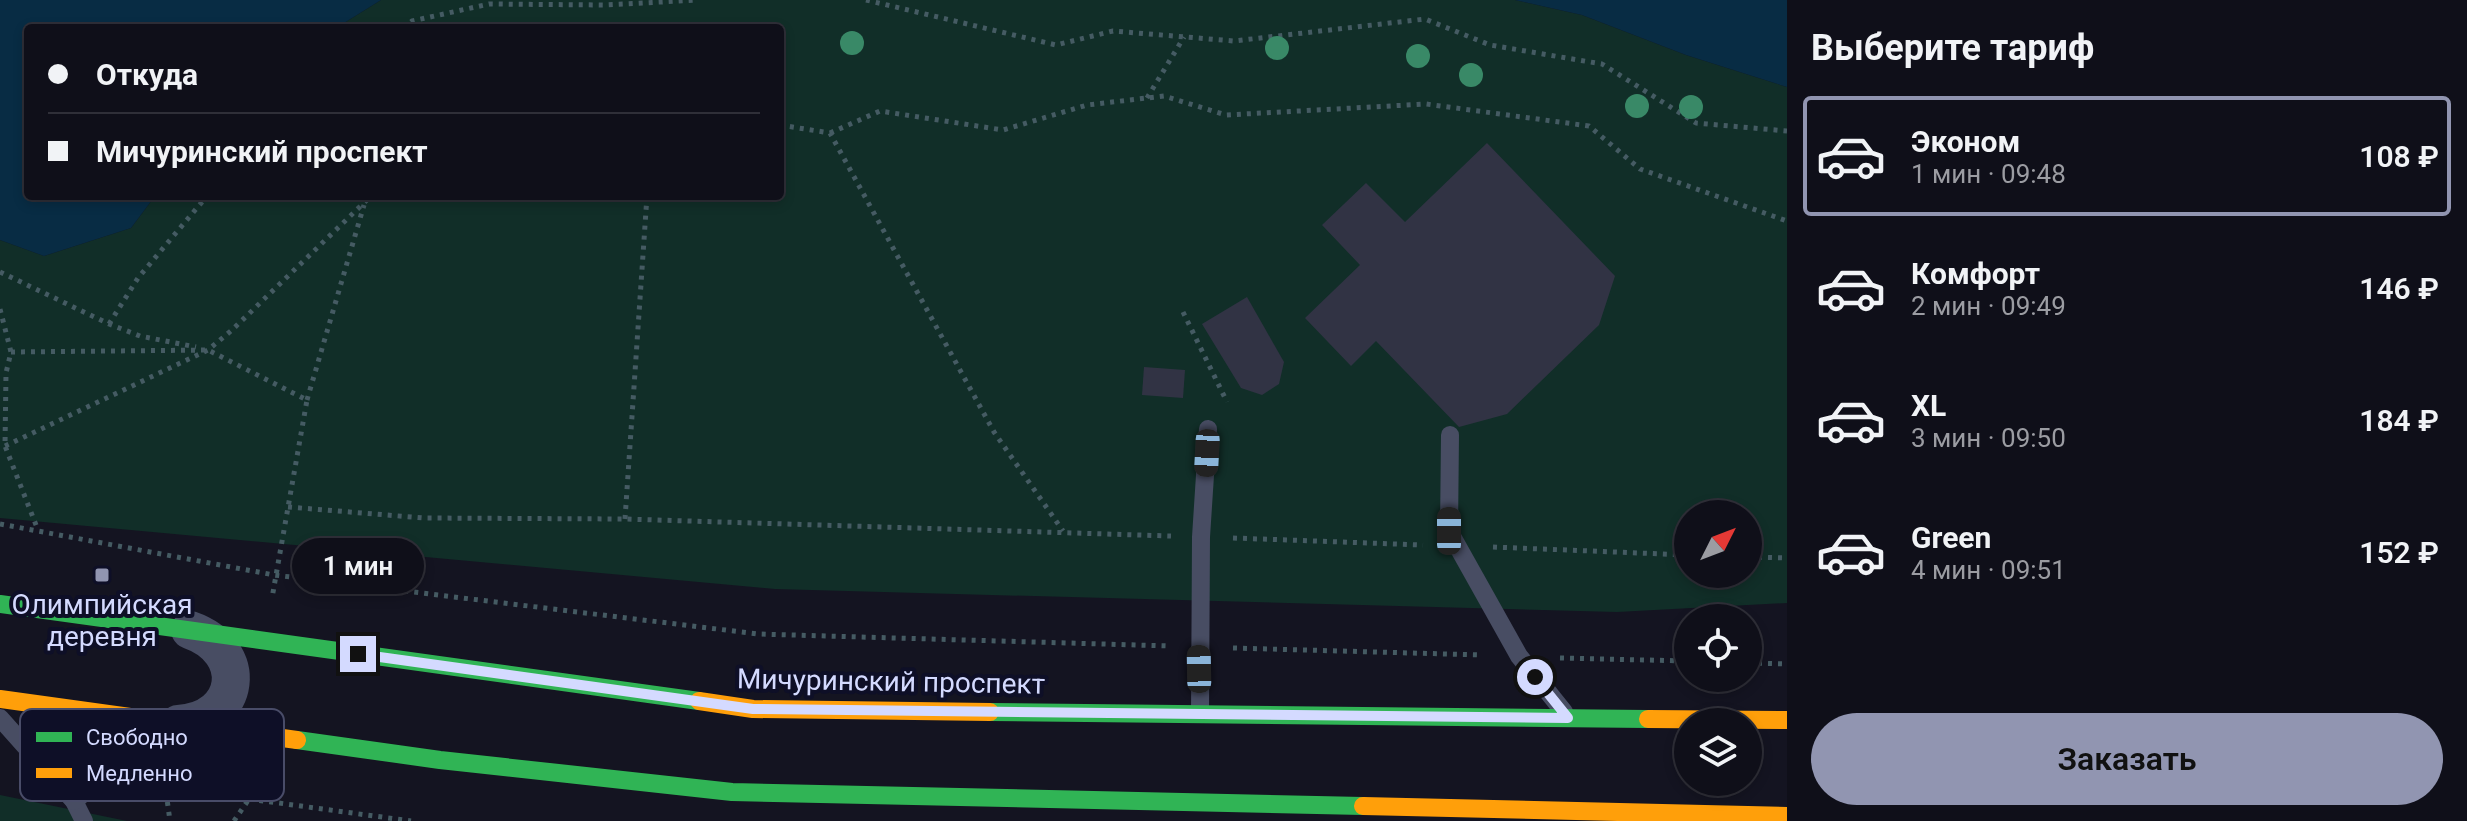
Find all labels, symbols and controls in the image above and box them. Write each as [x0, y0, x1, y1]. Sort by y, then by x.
text: Выберите тариф [1811, 27, 2094, 69]
text: Откуда [96, 57, 198, 92]
icon: car [1815, 120, 1887, 192]
text: Эконом [1911, 124, 2020, 159]
text: Мичуринский проспект [96, 134, 428, 169]
text: 108 ₽ [2359, 139, 2439, 174]
text: 1 мин · 09:48 [1911, 159, 2066, 189]
icon: car [1815, 252, 1887, 324]
text: Комфорт [1911, 256, 2040, 291]
text: 146 ₽ [2359, 271, 2439, 306]
text: 2 мин · 09:49 [1911, 291, 2066, 321]
icon: car [1815, 384, 1887, 456]
text: XL [1911, 388, 1946, 423]
text: 184 ₽ [2359, 403, 2439, 438]
text: 3 мин · 09:50 [1911, 423, 2066, 453]
car [1194, 428, 1220, 478]
north arrow [1674, 500, 1762, 588]
map controls [1674, 500, 1762, 796]
car [1437, 507, 1461, 555]
icon: car [1815, 516, 1887, 588]
text: Green [1911, 520, 1991, 555]
text: 152 ₽ [2359, 535, 2439, 570]
callout: 1 мин [292, 538, 424, 594]
text: 1 мин [323, 551, 393, 581]
text: 4 мин · 09:51 [1911, 555, 2066, 585]
marker: Олимпийская деревня [93, 566, 111, 584]
place label: Олимпийская деревня [11, 588, 193, 653]
button: locate [1674, 604, 1762, 692]
route end [340, 636, 376, 672]
car [1187, 645, 1211, 693]
route start [1517, 659, 1553, 695]
street label: Мичуринский проспект [737, 662, 1045, 701]
button: layers [1674, 708, 1762, 796]
legend [20, 709, 284, 801]
button: Заказать [1811, 713, 2443, 805]
text: Свободно [86, 725, 188, 750]
text: Медленно [86, 761, 192, 786]

